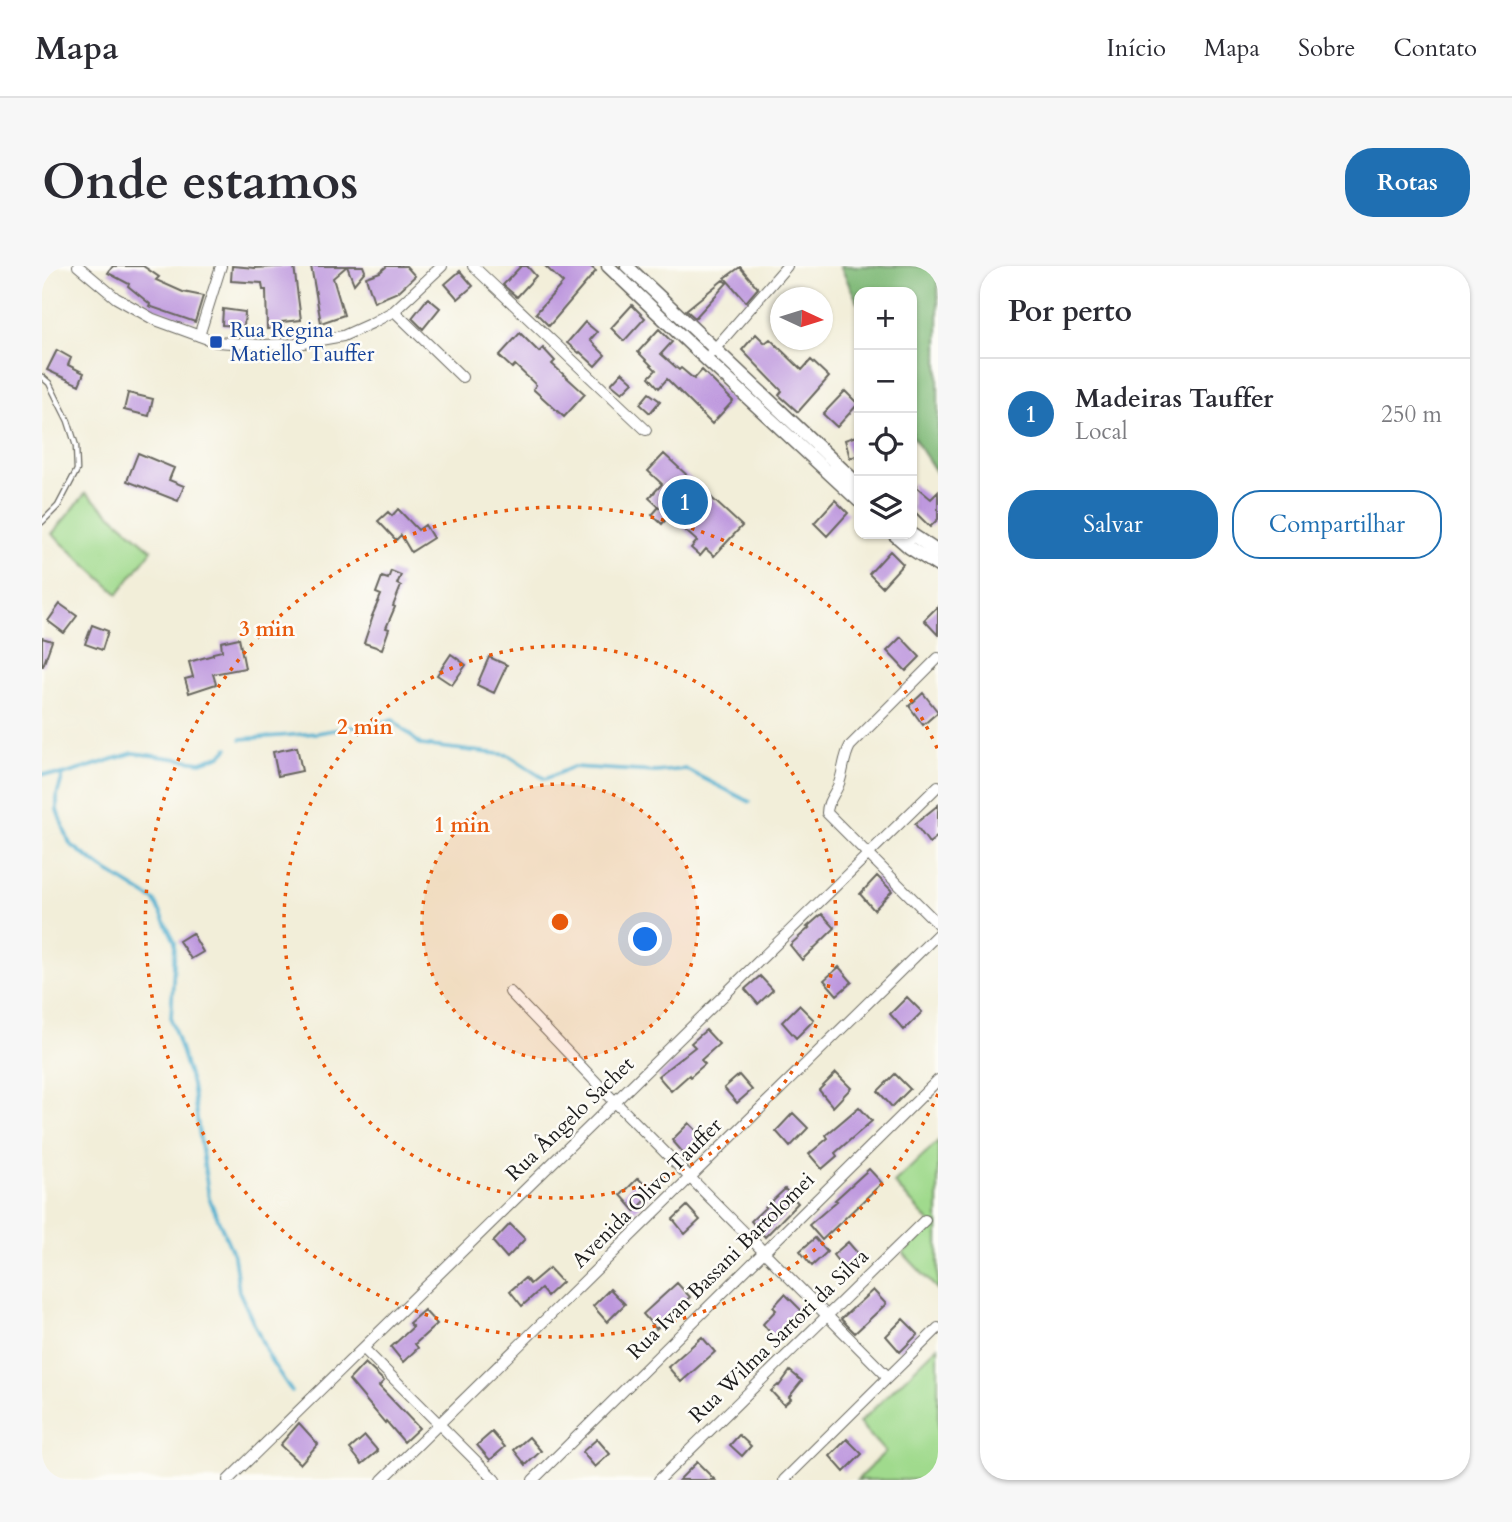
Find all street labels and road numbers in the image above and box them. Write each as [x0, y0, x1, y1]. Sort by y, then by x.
street label: Rua Ângelo Sachet [499, 1050, 641, 1188]
street label: Avenida Olivo Tauffer [565, 1111, 729, 1275]
street label: Rua Ivan Bassani Bartolomei [621, 1166, 821, 1366]
street label: Rua Wilma Sartori da Silva [683, 1242, 875, 1430]

